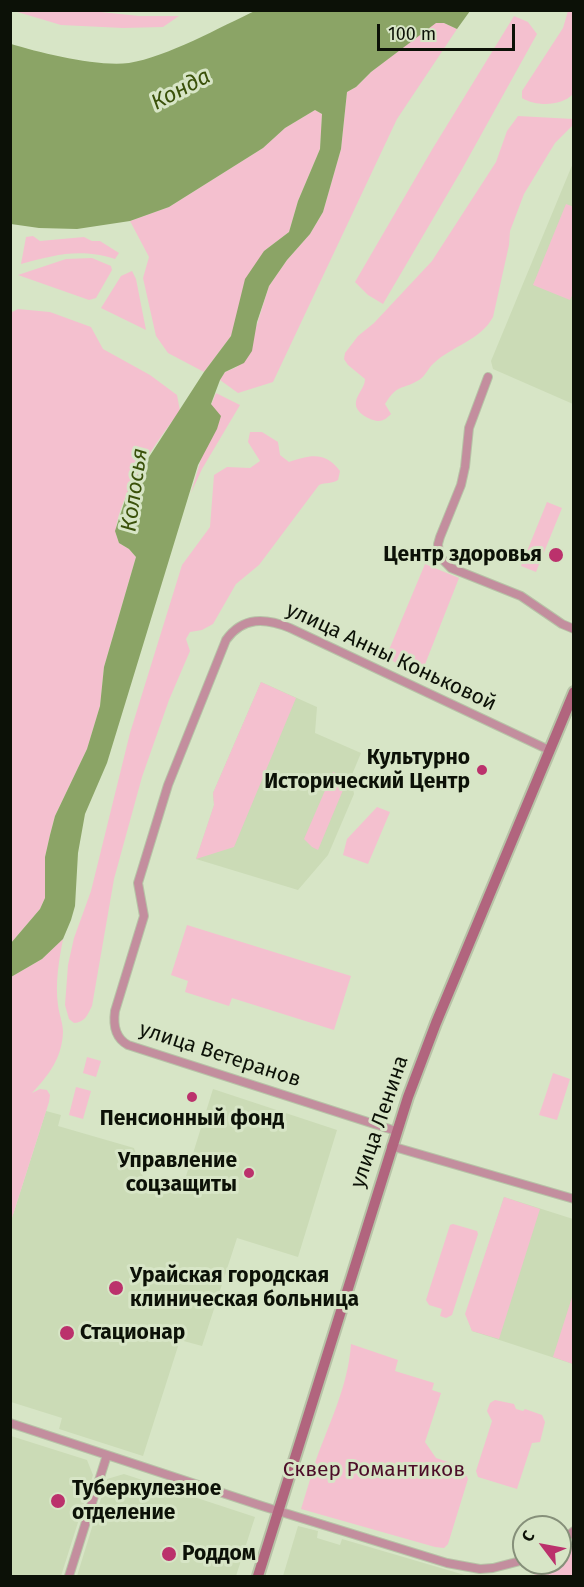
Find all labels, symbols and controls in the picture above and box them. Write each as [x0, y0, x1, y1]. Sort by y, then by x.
scale bar [380, 12, 518, 50]
text: 100 m [388, 23, 436, 45]
water label: Конда [147, 63, 215, 117]
water label: Колосья [116, 447, 154, 533]
place label: Центр здоровья [383, 542, 542, 568]
marker: Центр здоровья [547, 546, 565, 564]
street label: улица Анны Коньковой [282, 597, 500, 717]
place label: Культурно Исторический Центр [264, 745, 470, 795]
marker: Культурно Исторический Центр [475, 763, 489, 777]
street label: улица Ветеранов [136, 1017, 304, 1093]
street label: улица Ленина [346, 1053, 414, 1191]
marker: Пенсионный фонд [185, 1090, 199, 1104]
place label: Пенсионный фонд [100, 1106, 284, 1132]
place label: Управление соцзащиты [118, 1148, 237, 1198]
marker: Управление соцзащиты [242, 1166, 256, 1180]
place label: Урайская городская клиническая больница [130, 1263, 359, 1313]
marker: Урайская городская клиническая больница [107, 1279, 125, 1297]
place label: Стационар [80, 1320, 185, 1346]
marker: Стационар [58, 1324, 76, 1342]
park label: Сквер Романтиков [283, 1457, 465, 1483]
place label: Туберкулезное отделение [72, 1476, 221, 1526]
marker: Туберкулезное отделение [49, 1492, 67, 1510]
north arrow [512, 1515, 572, 1575]
text: С [518, 1527, 538, 1545]
place label: Роддом [182, 1541, 256, 1567]
marker: Роддом [160, 1545, 178, 1563]

